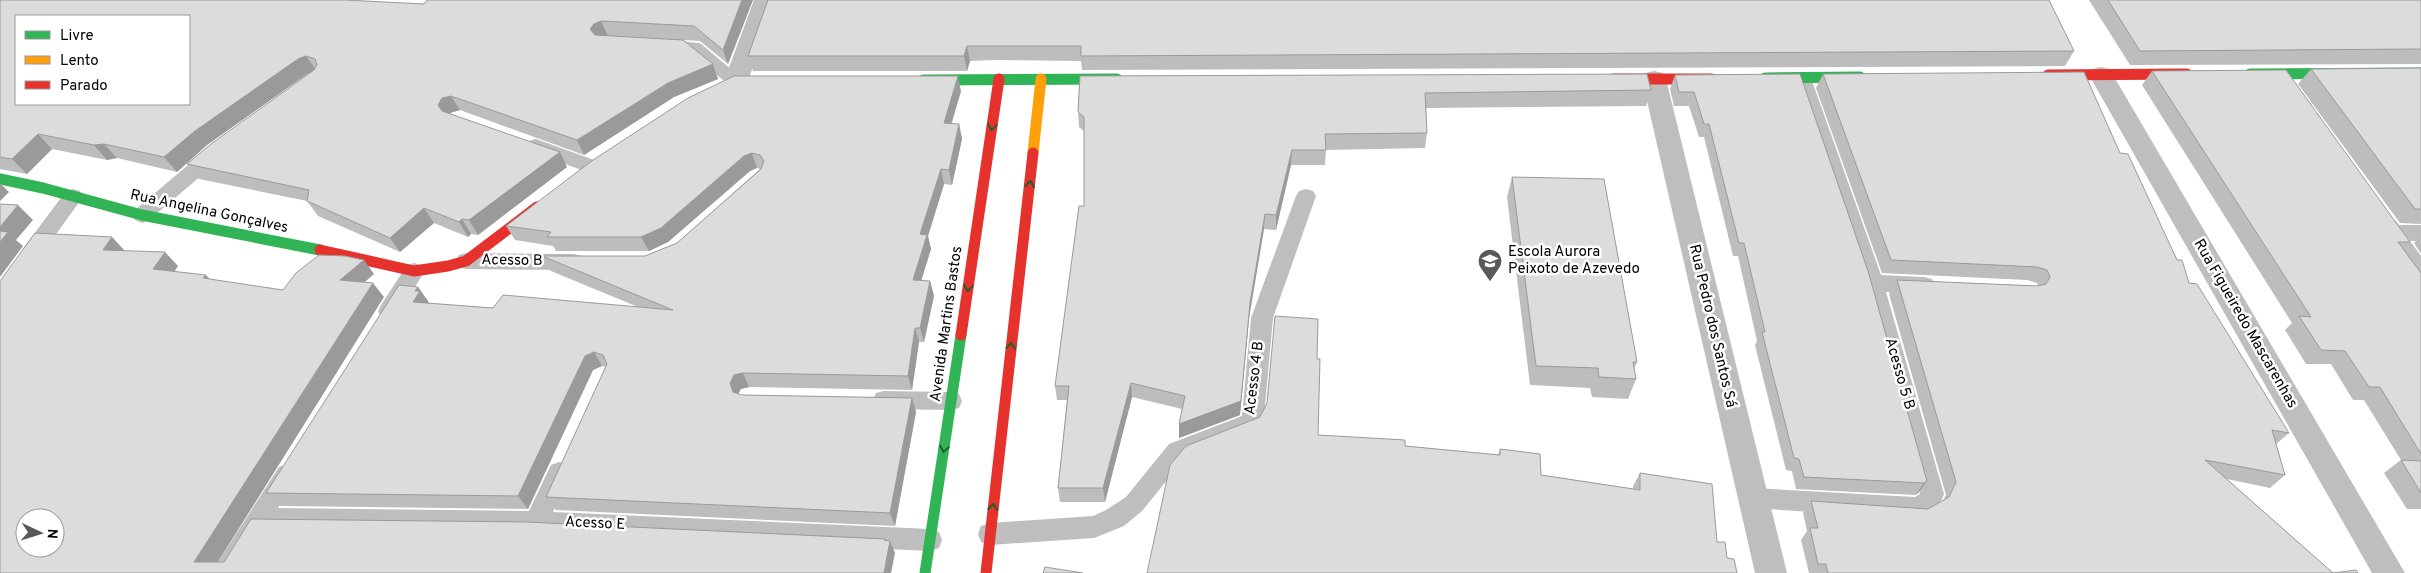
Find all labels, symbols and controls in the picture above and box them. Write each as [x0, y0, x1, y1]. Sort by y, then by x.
legend [15, 15, 190, 105]
text: Livre [60, 27, 94, 46]
text: Lento [60, 52, 99, 71]
text: Parado [60, 77, 108, 96]
one-way arrow [987, 123, 997, 132]
one-way arrow [1024, 180, 1035, 188]
street label: Rua Angelina Gonçalves [128, 186, 290, 238]
street label: Rua Figueiredo Mascarenhas [2189, 236, 2301, 412]
street label: Rua Pedro dos Santos Sá [1684, 242, 1740, 410]
place label: Escola Aurora Peixoto de Azevedo [1508, 243, 1640, 279]
street label: Avenida Martins Bastos [927, 245, 967, 403]
school or university icon: Escola Aurora Peixoto de Azevedo [1477, 248, 1503, 282]
street label: Acesso B [481, 251, 543, 271]
one-way arrow [963, 284, 973, 292]
street label: Acesso 5 B [1880, 336, 1918, 412]
street label: Acesso 4 B [1241, 340, 1269, 416]
one-way arrow [1006, 341, 1017, 349]
one-way arrow [939, 444, 949, 453]
one-way arrow [988, 503, 999, 511]
north arrow [15, 508, 65, 558]
street label: Acesso E [564, 513, 626, 535]
text: N [43, 528, 60, 539]

